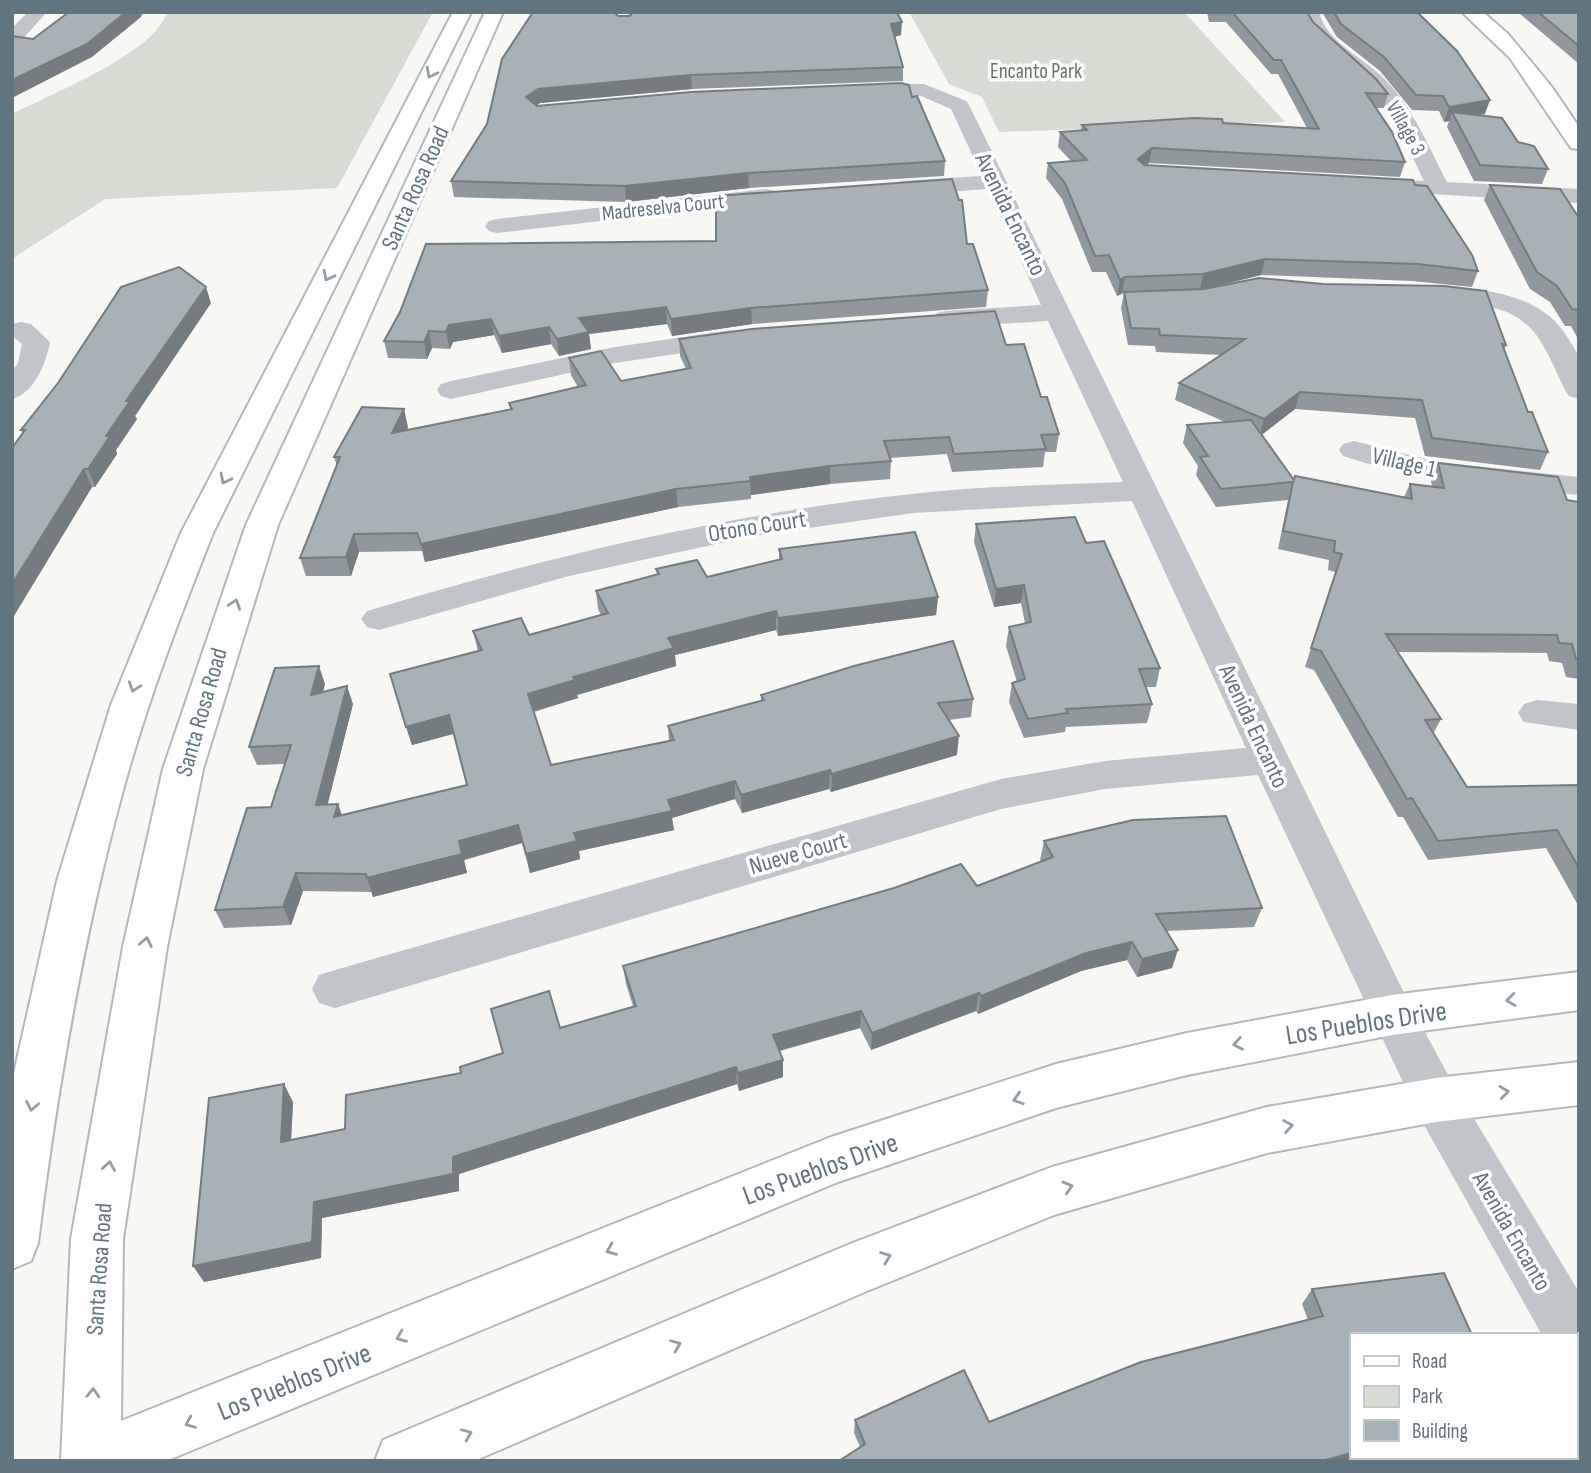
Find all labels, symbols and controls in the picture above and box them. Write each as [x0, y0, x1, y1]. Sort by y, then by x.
park label: Encanto Park [990, 59, 1082, 84]
one-way arrow [425, 66, 439, 78]
street label: Village 3 [1381, 97, 1431, 160]
street label: Santa Rosa Road [375, 122, 456, 255]
street label: Avenida Encanto [968, 147, 1053, 280]
street label: Madreselva Court [601, 189, 725, 226]
one-way arrow [322, 269, 336, 281]
street label: Village 1 [1369, 441, 1439, 484]
one-way arrow [219, 472, 233, 484]
street label: Otono Court [706, 504, 808, 549]
one-way arrow [227, 598, 241, 610]
street label: Santa Rosa Road [169, 644, 234, 780]
street label: Avenida Encanto [1212, 659, 1295, 792]
one-way arrow [128, 681, 142, 693]
street label: Nueve Court [746, 826, 850, 881]
one-way arrow [138, 936, 153, 948]
one-way arrow [1505, 992, 1517, 1007]
street label: Los Pueblos Drive [1283, 994, 1449, 1053]
one-way arrow [1232, 1036, 1244, 1051]
one-way arrow [1498, 1084, 1510, 1099]
one-way arrow [1012, 1091, 1024, 1105]
one-way arrow [25, 1100, 40, 1112]
one-way arrow [1282, 1119, 1294, 1134]
street label: Los Pueblos Drive [738, 1126, 903, 1213]
one-way arrow [101, 1160, 116, 1172]
street label: Avenida Encanto [1465, 1166, 1557, 1296]
one-way arrow [1062, 1180, 1074, 1195]
street label: Santa Rosa Road [80, 1202, 119, 1336]
one-way arrow [606, 1242, 618, 1256]
one-way arrow [879, 1251, 891, 1265]
one-way arrow [396, 1328, 408, 1342]
legend [1350, 1333, 1577, 1459]
street label: Los Pueblos Drive [213, 1337, 376, 1428]
one-way arrow [669, 1339, 681, 1353]
text: Road [1412, 1349, 1447, 1374]
text: Park [1412, 1384, 1443, 1409]
one-way arrow [85, 1387, 100, 1398]
one-way arrow [185, 1414, 197, 1428]
text: Building [1412, 1419, 1468, 1444]
one-way arrow [459, 1428, 472, 1442]

